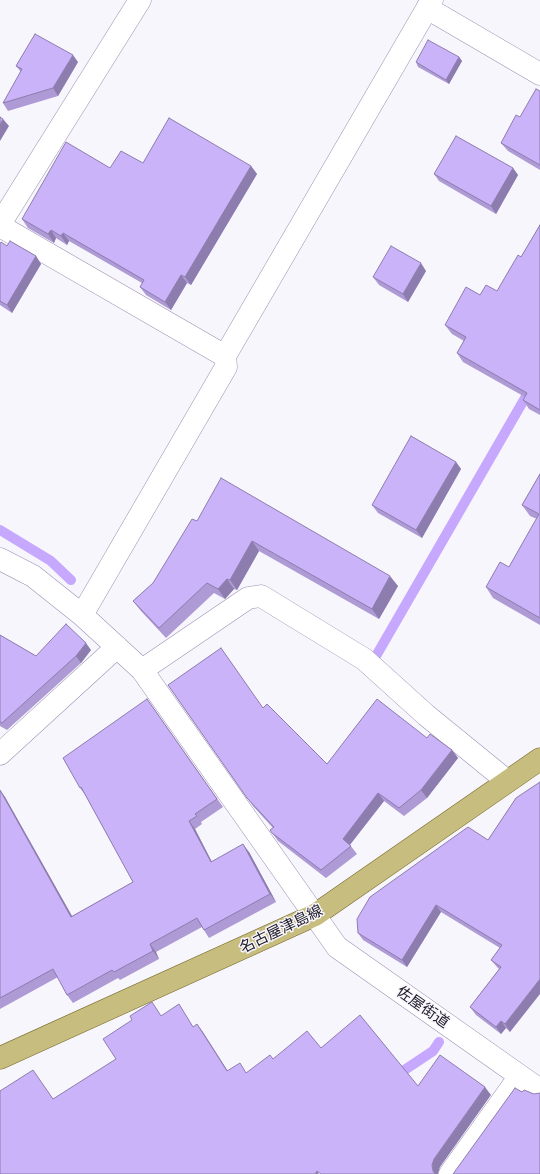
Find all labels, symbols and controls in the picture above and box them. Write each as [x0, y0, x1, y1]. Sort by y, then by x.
street label: 名古屋津島線 [237, 901, 325, 957]
street label: 佐屋街道 [393, 982, 453, 1032]

